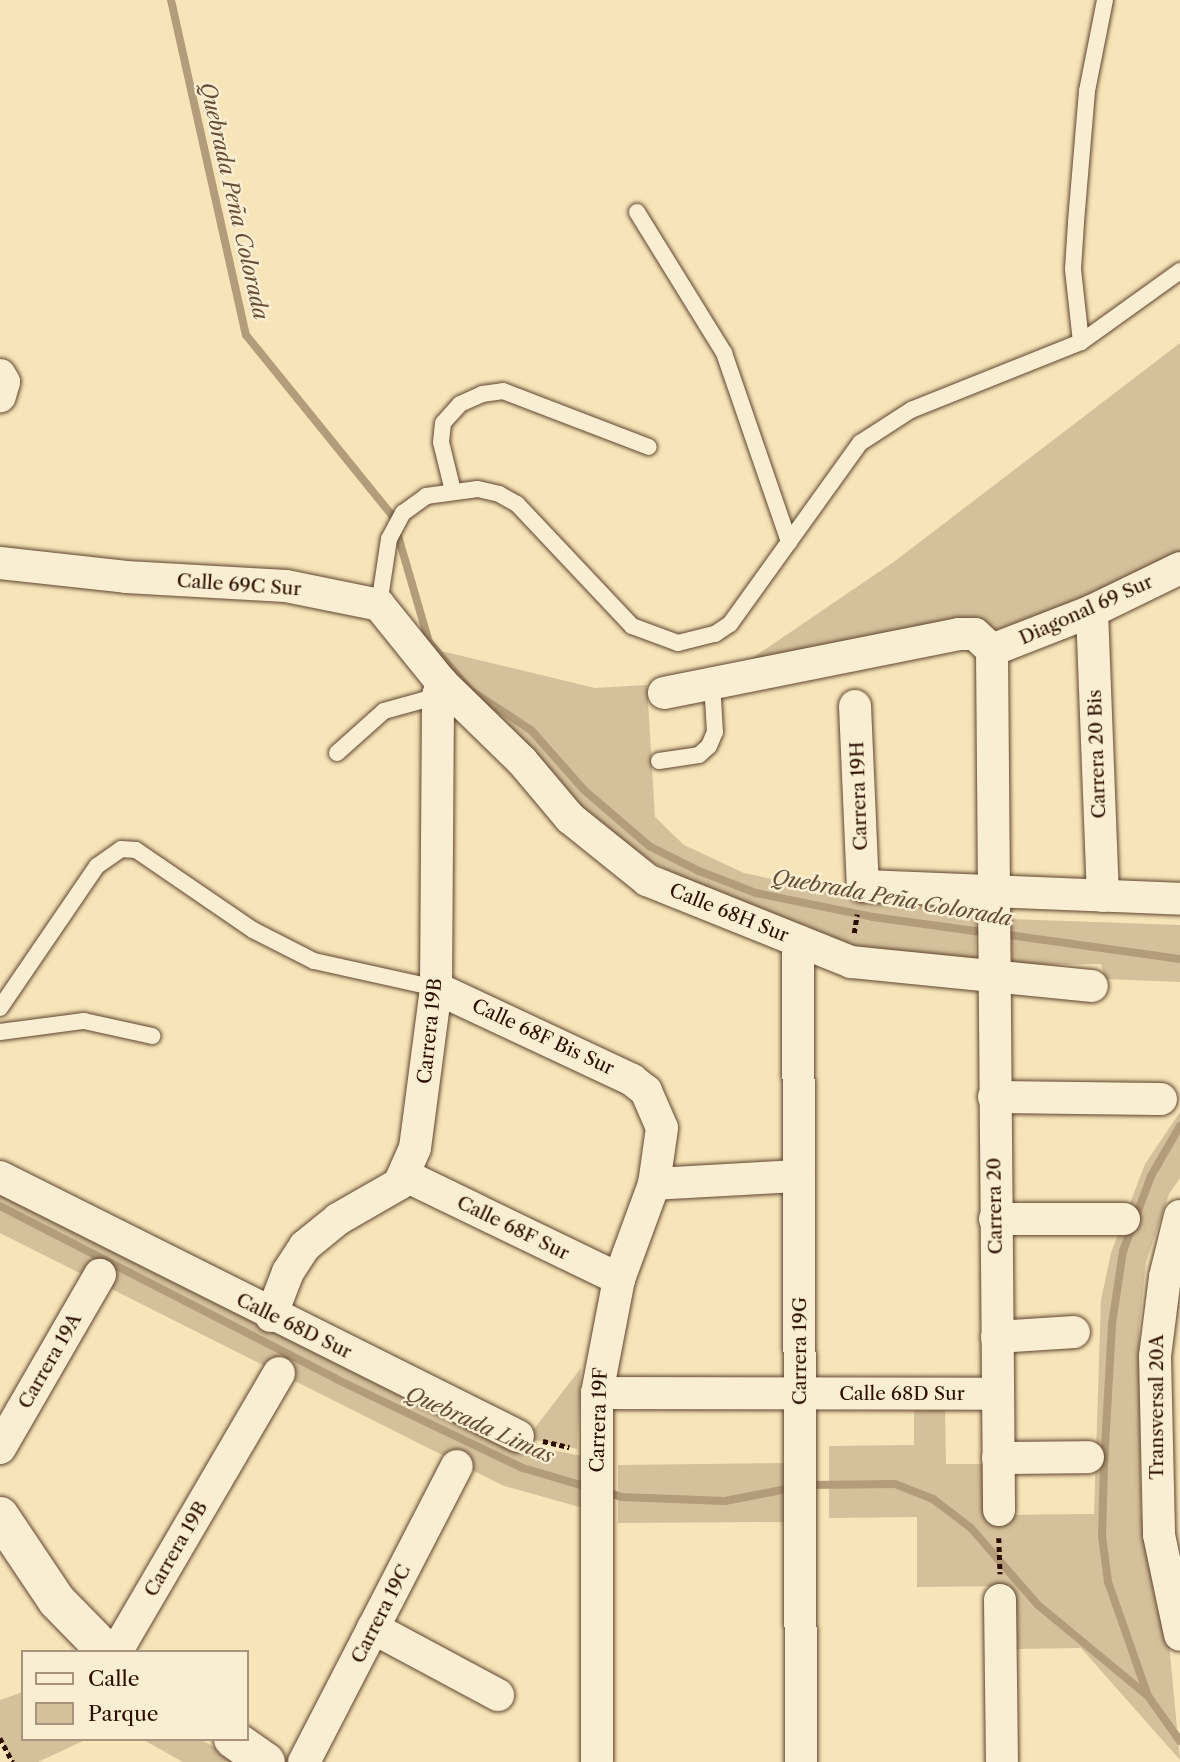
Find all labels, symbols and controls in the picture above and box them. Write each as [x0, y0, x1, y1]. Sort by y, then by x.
water label: Quebrada Peña Colorada [194, 80, 274, 322]
street label: Calle 69C Sur [176, 569, 302, 601]
street label: Diagonal 69 Sur [1016, 570, 1156, 650]
street label: Carrera 20 Bis [1083, 689, 1111, 819]
street label: Carrera 19H [846, 741, 872, 851]
water label: Quebrada Peña Colorada [770, 864, 1014, 932]
street label: Calle 68H Sur [666, 879, 792, 947]
street label: Carrera 19B [413, 977, 447, 1085]
street label: Calle 68F Bis Sur [468, 994, 618, 1080]
street label: Carrera 20 [983, 1157, 1007, 1255]
street label: Calle 68F Sur [453, 1191, 573, 1265]
street label: Calle 68D Sur [233, 1288, 355, 1364]
street label: Carrera 19G [789, 1297, 811, 1405]
street label: Carrera 19A [13, 1309, 87, 1413]
street label: Transversal 20A [1146, 1334, 1168, 1480]
street label: Carrera 19F [586, 1367, 612, 1473]
water label: Quebrada Limas [402, 1381, 558, 1469]
street label: Calle 68D Sur [839, 1383, 965, 1405]
street label: Carrera 19B [140, 1497, 212, 1601]
street label: Carrera 19C [346, 1561, 416, 1667]
legend [21, 1650, 248, 1741]
text: Calle [88, 1666, 140, 1691]
text: Parque [88, 1701, 159, 1726]

